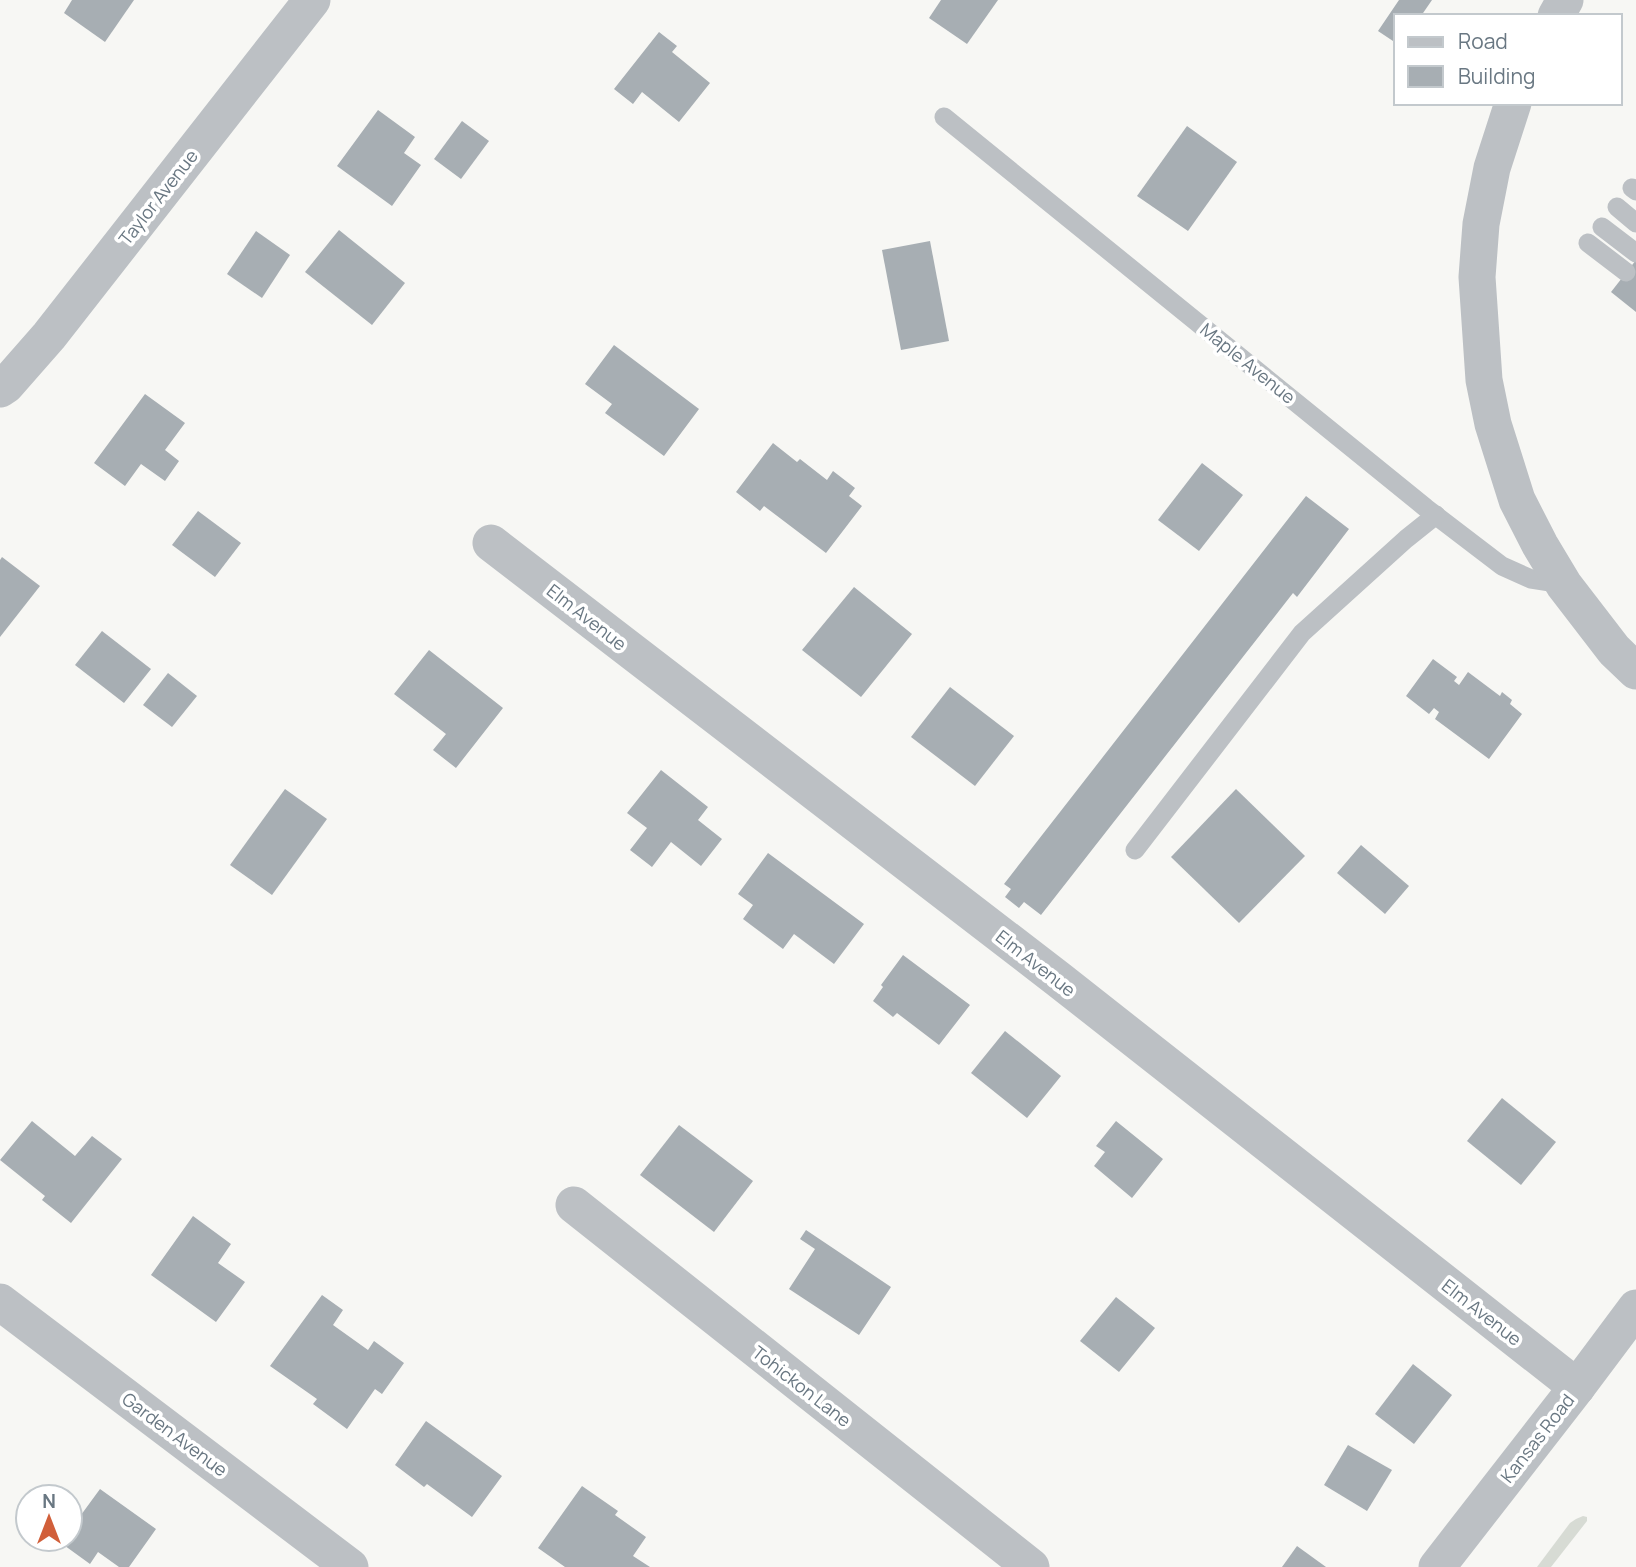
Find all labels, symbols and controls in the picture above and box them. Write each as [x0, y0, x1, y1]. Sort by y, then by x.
legend [1394, 14, 1622, 105]
text: Road [1458, 27, 1508, 55]
text: Building [1458, 62, 1535, 90]
street label: Taylor Avenue [113, 144, 203, 250]
street label: Maple Avenue [1195, 317, 1301, 409]
street label: Elm Avenue [542, 578, 632, 656]
street label: Elm Avenue [991, 924, 1081, 1002]
street label: Elm Avenue [1437, 1273, 1527, 1351]
street label: Tohickon Lane [748, 1340, 856, 1432]
street label: Garden Avenue [118, 1387, 232, 1481]
street label: Kansas Road [1495, 1389, 1579, 1487]
north arrow [14, 1483, 84, 1553]
text: N [42, 1488, 56, 1514]

